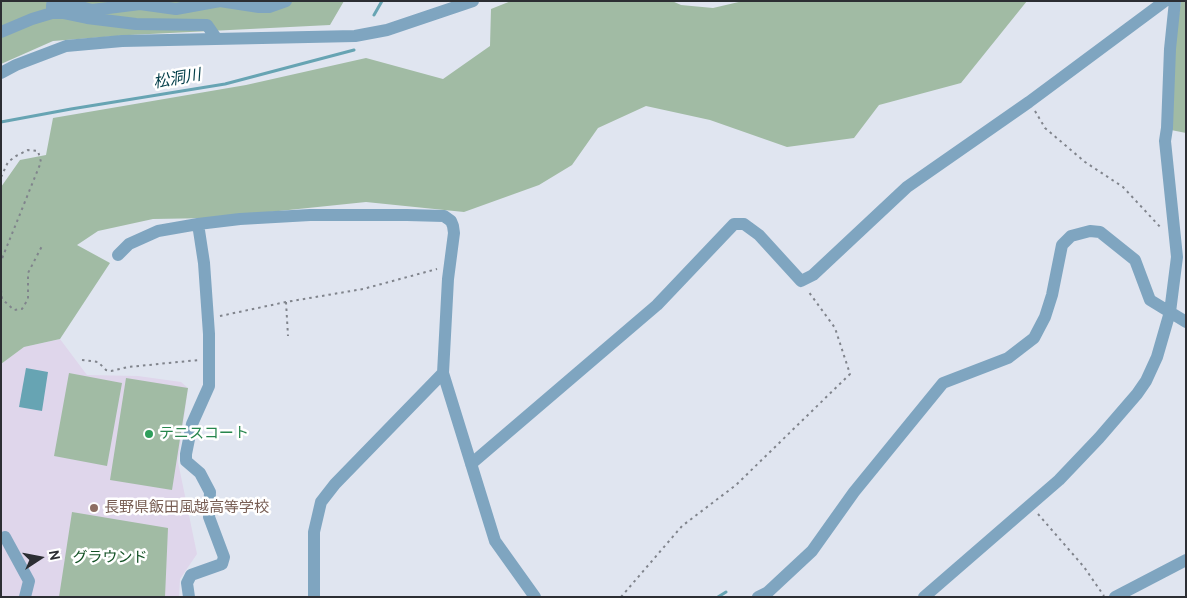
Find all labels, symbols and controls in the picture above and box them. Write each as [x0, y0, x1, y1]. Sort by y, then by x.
water label: 松洞川 [152, 65, 202, 93]
place label: テニスコート [159, 425, 249, 443]
marker: テニスコート [143, 428, 155, 440]
place label: 長野県飯田風越高等学校 [104, 499, 269, 517]
marker: 長野県飯田風越高等学校 [88, 502, 100, 514]
north arrow [15, 533, 65, 583]
text: N [45, 549, 65, 562]
park label: グラウンド [73, 549, 147, 567]

